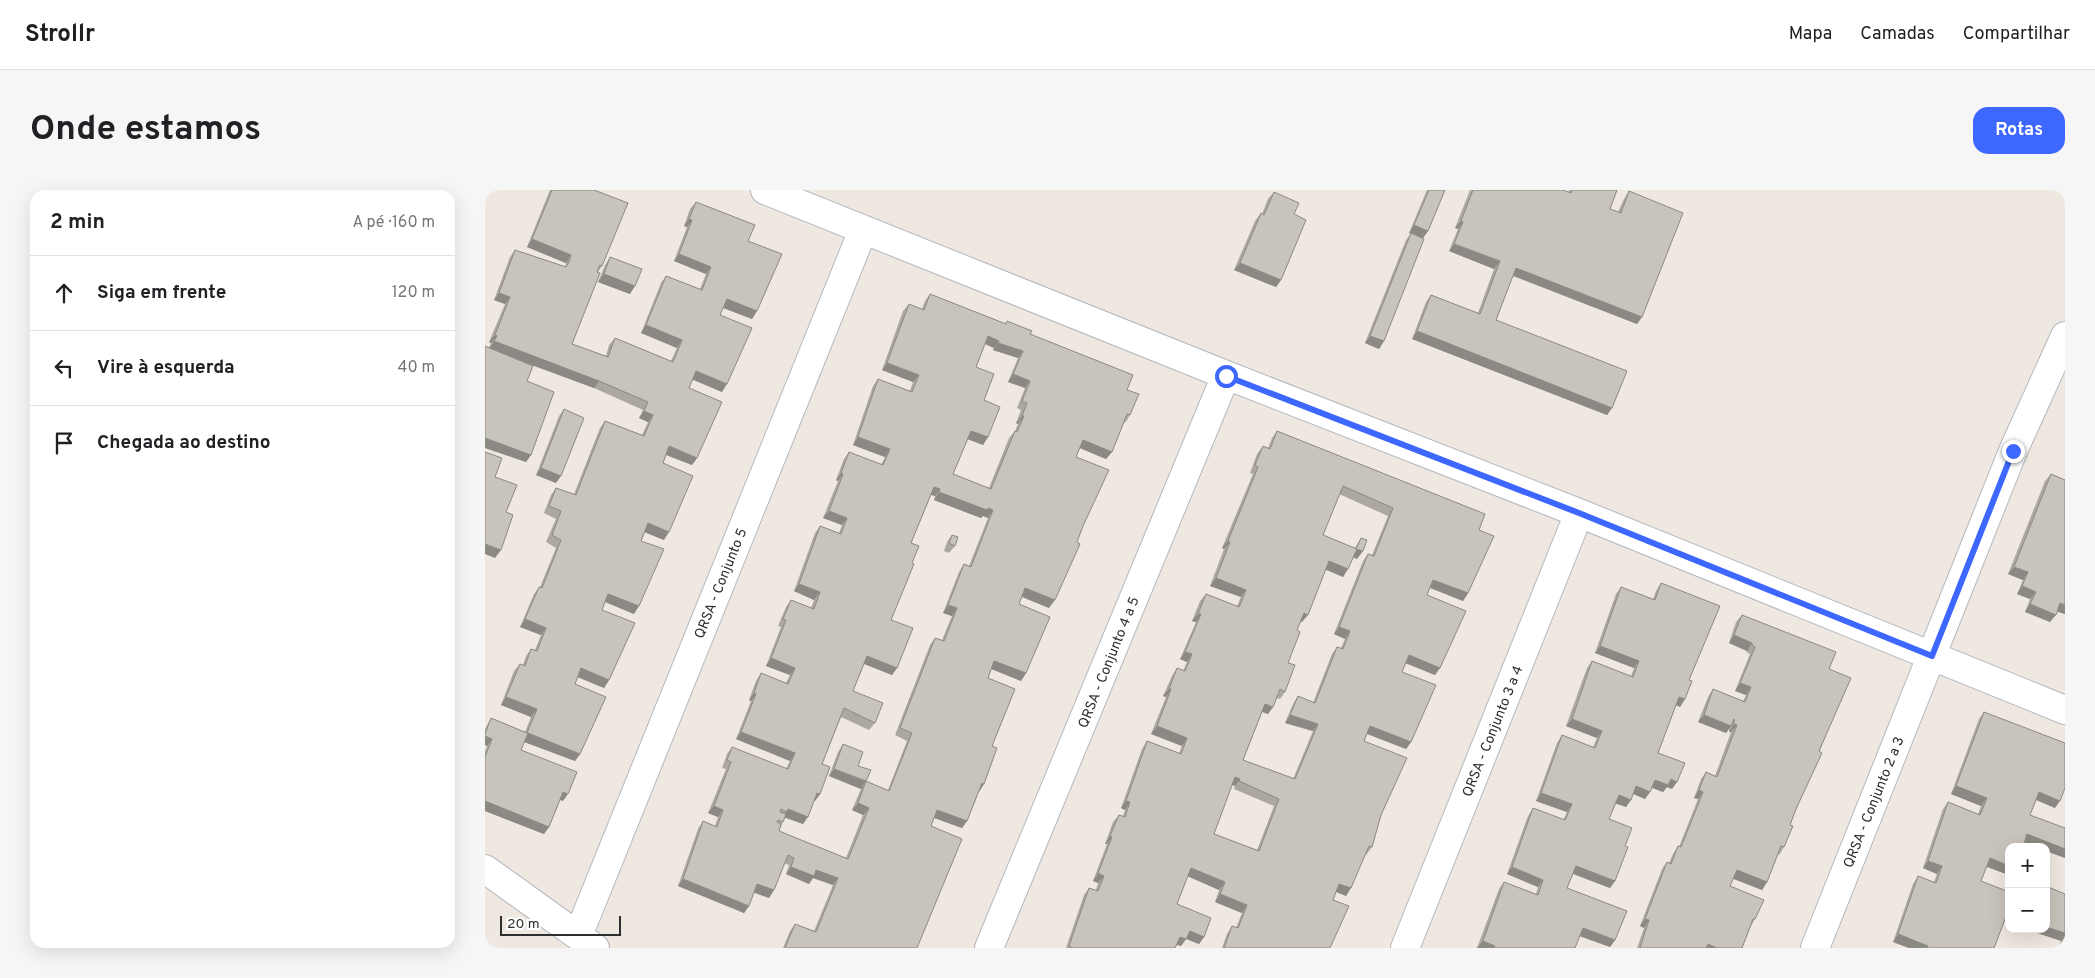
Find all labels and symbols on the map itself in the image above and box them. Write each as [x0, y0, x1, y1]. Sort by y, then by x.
route start [1215, 365, 1238, 388]
route end [2002, 440, 2025, 463]
street label: QRSA - Conjunto 5 [691, 526, 751, 641]
street label: QRSA - Conjunto 4 a 5 [1075, 594, 1144, 731]
street label: QRSA - Conjunto 3 a 4 [1459, 663, 1527, 800]
street label: QRSA - Conjunto 2 a 3 [1840, 735, 1908, 871]
scale bar [500, 913, 621, 936]

